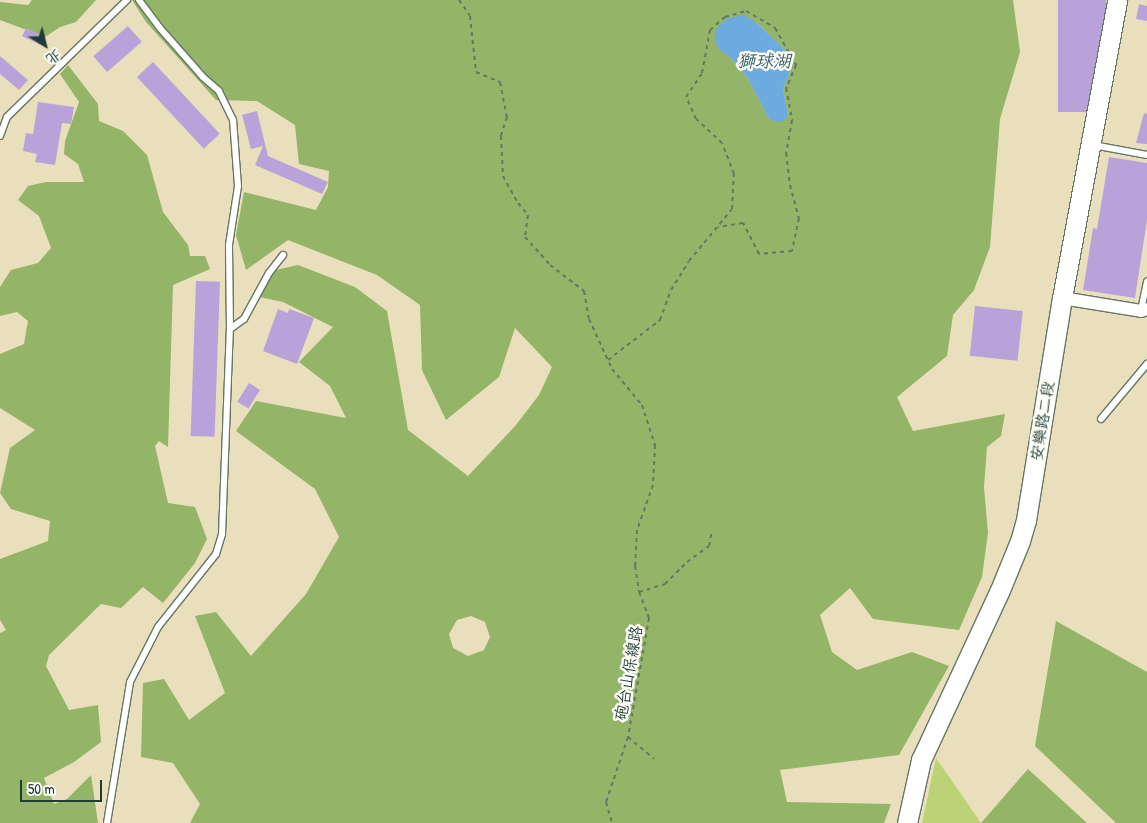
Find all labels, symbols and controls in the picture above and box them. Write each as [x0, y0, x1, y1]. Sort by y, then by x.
north arrow [20, 20, 70, 70]
text: 北 [43, 46, 65, 69]
water label: 獅球湖 [737, 50, 791, 72]
street label: 安樂路二段 [1026, 380, 1058, 462]
street label: 砲台山保線路 [610, 624, 646, 722]
scale bar [22, 770, 105, 802]
text: 50 m [28, 778, 55, 799]

